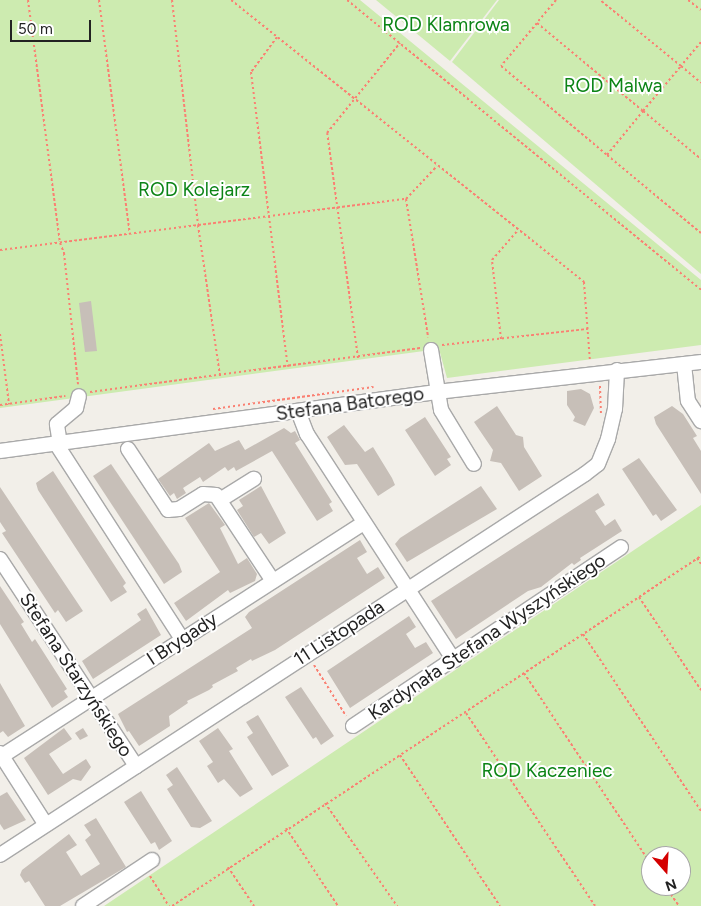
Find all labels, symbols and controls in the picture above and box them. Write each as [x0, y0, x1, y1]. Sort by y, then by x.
scale bar [12, 10, 94, 42]
park label: ROD Klamrowa [382, 14, 510, 36]
text: 50 m [18, 20, 53, 38]
park label: ROD Malwa [564, 75, 662, 97]
park label: ROD Kolejarz [138, 179, 250, 201]
street label: Stefana Batorego [275, 382, 425, 426]
street label: Kardynała Stefana Wyszyńskiego [364, 549, 610, 725]
street label: Stefana Starzyńskiego [15, 589, 137, 761]
street label: 11 Listopada [289, 595, 389, 671]
street label: I Brygady [142, 608, 222, 670]
park label: ROD Kaczeniec [481, 760, 613, 782]
north arrow [641, 846, 691, 896]
text: N [663, 875, 679, 895]

